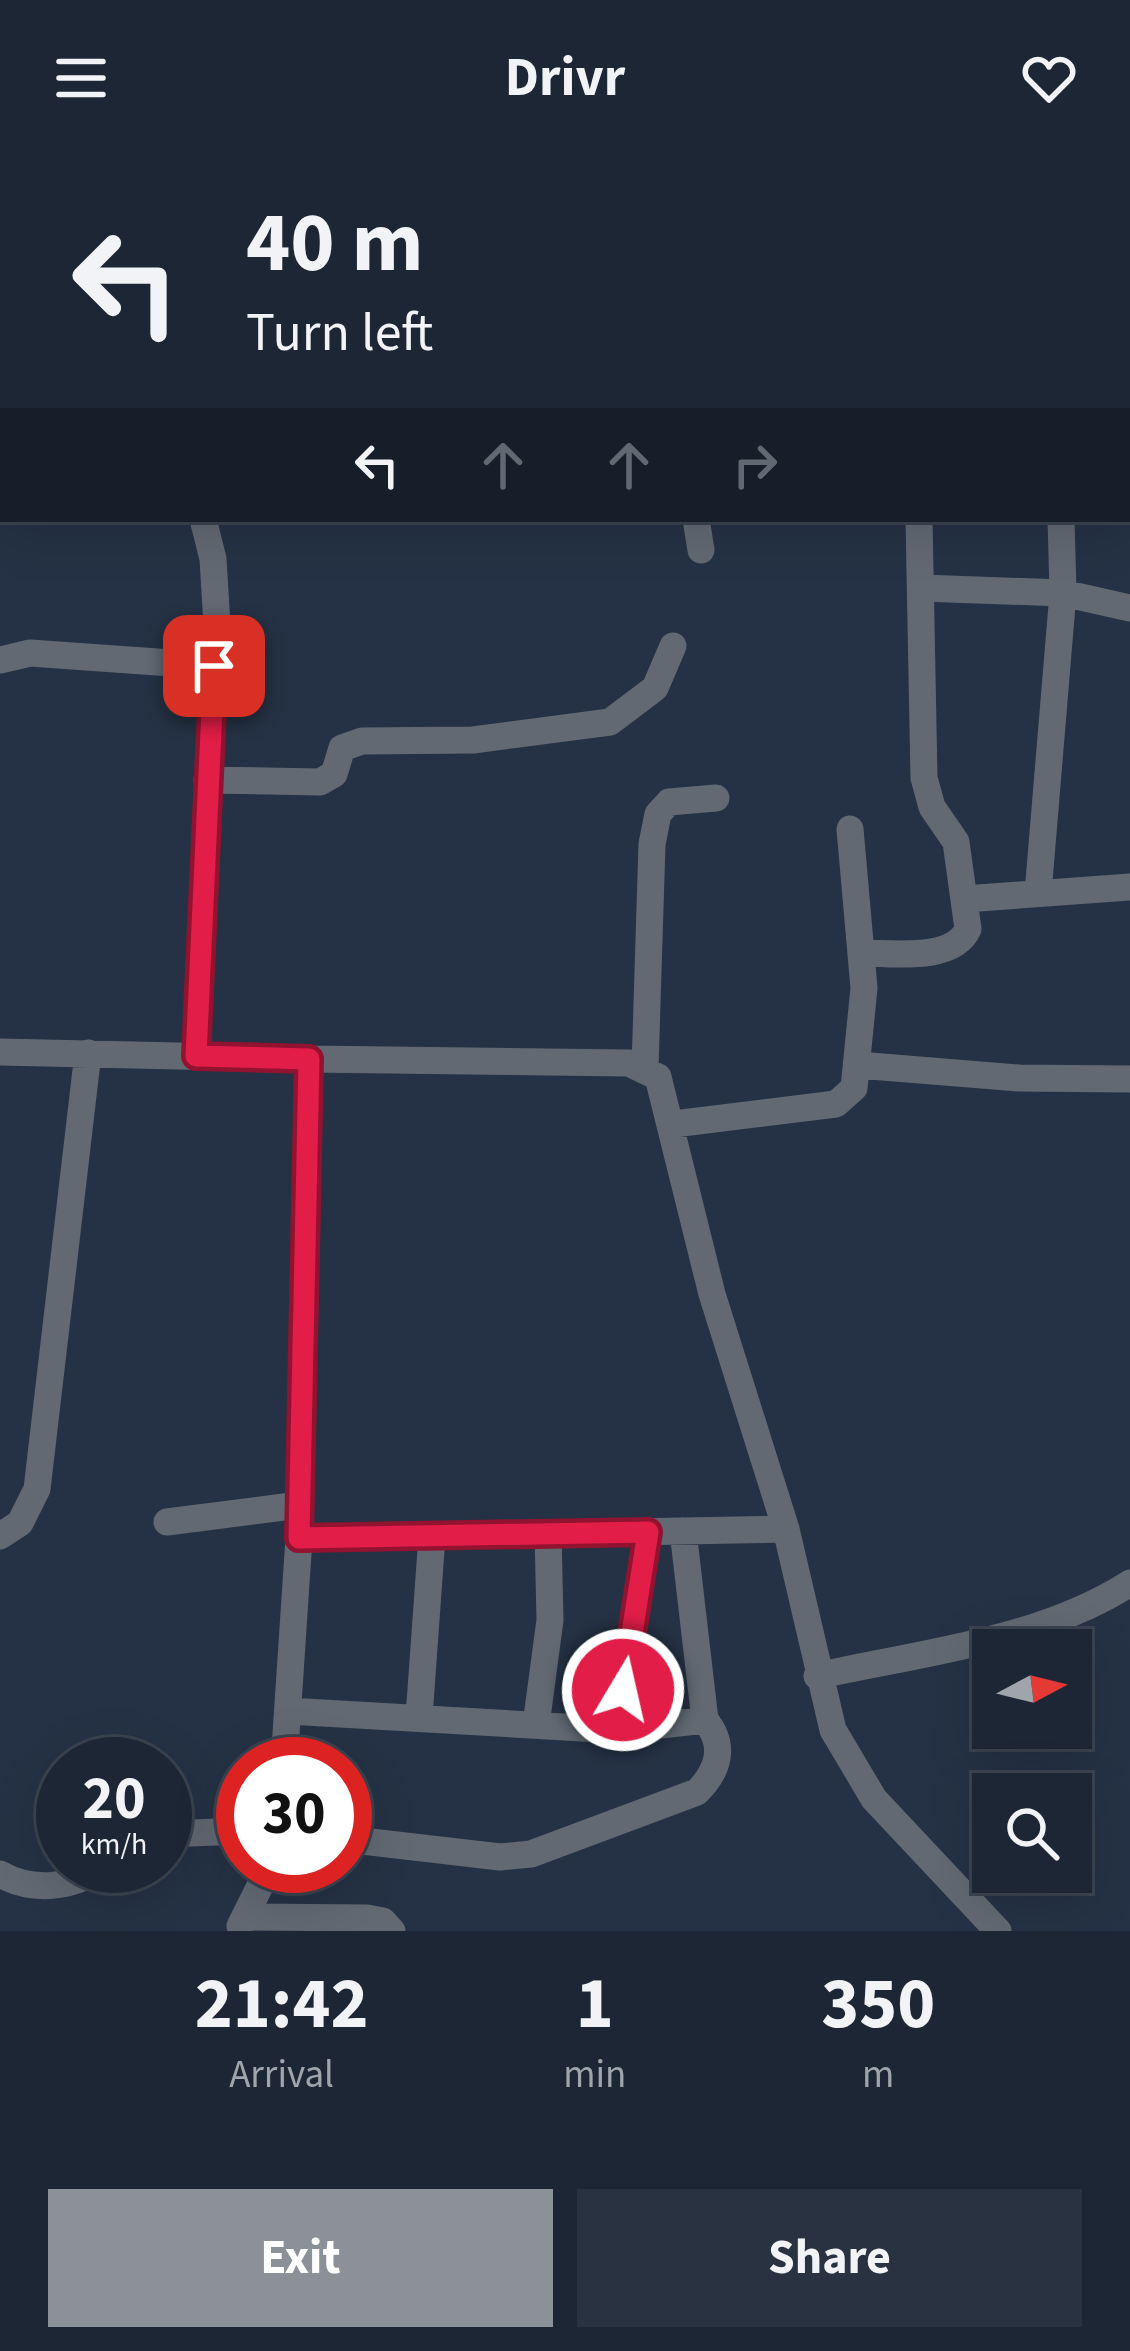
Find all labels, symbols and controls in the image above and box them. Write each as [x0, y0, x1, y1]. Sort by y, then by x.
text: Drivr [505, 40, 625, 117]
icon: menu [48, 45, 114, 111]
icon: heart [1016, 45, 1082, 111]
text: 40 m [246, 184, 424, 304]
icon: left [48, 204, 204, 360]
text: Turn left [246, 295, 433, 372]
icon: left [344, 432, 410, 498]
icon: ahead [470, 432, 536, 498]
icon: ahead [596, 432, 662, 498]
icon: right [722, 432, 788, 498]
pin [163, 615, 265, 717]
icon: arrive [181, 633, 247, 699]
position arrow [560, 1627, 686, 1753]
north arrow [972, 1629, 1092, 1749]
map controls [972, 1629, 1092, 1893]
speed limit sign: 30 [216, 1737, 372, 1893]
text: 20 [82, 1757, 146, 1842]
button: search [972, 1773, 1092, 1893]
text: km/h [81, 1823, 147, 1866]
text: 21:42 [195, 1953, 368, 2056]
text: 1 [576, 1953, 614, 2056]
text: 350 [821, 1953, 935, 2056]
text: Arrival [229, 2047, 334, 2103]
text: min [563, 2047, 626, 2103]
text: m [862, 2047, 894, 2103]
button: Exit [48, 2189, 553, 2327]
button: Share [577, 2189, 1082, 2327]

